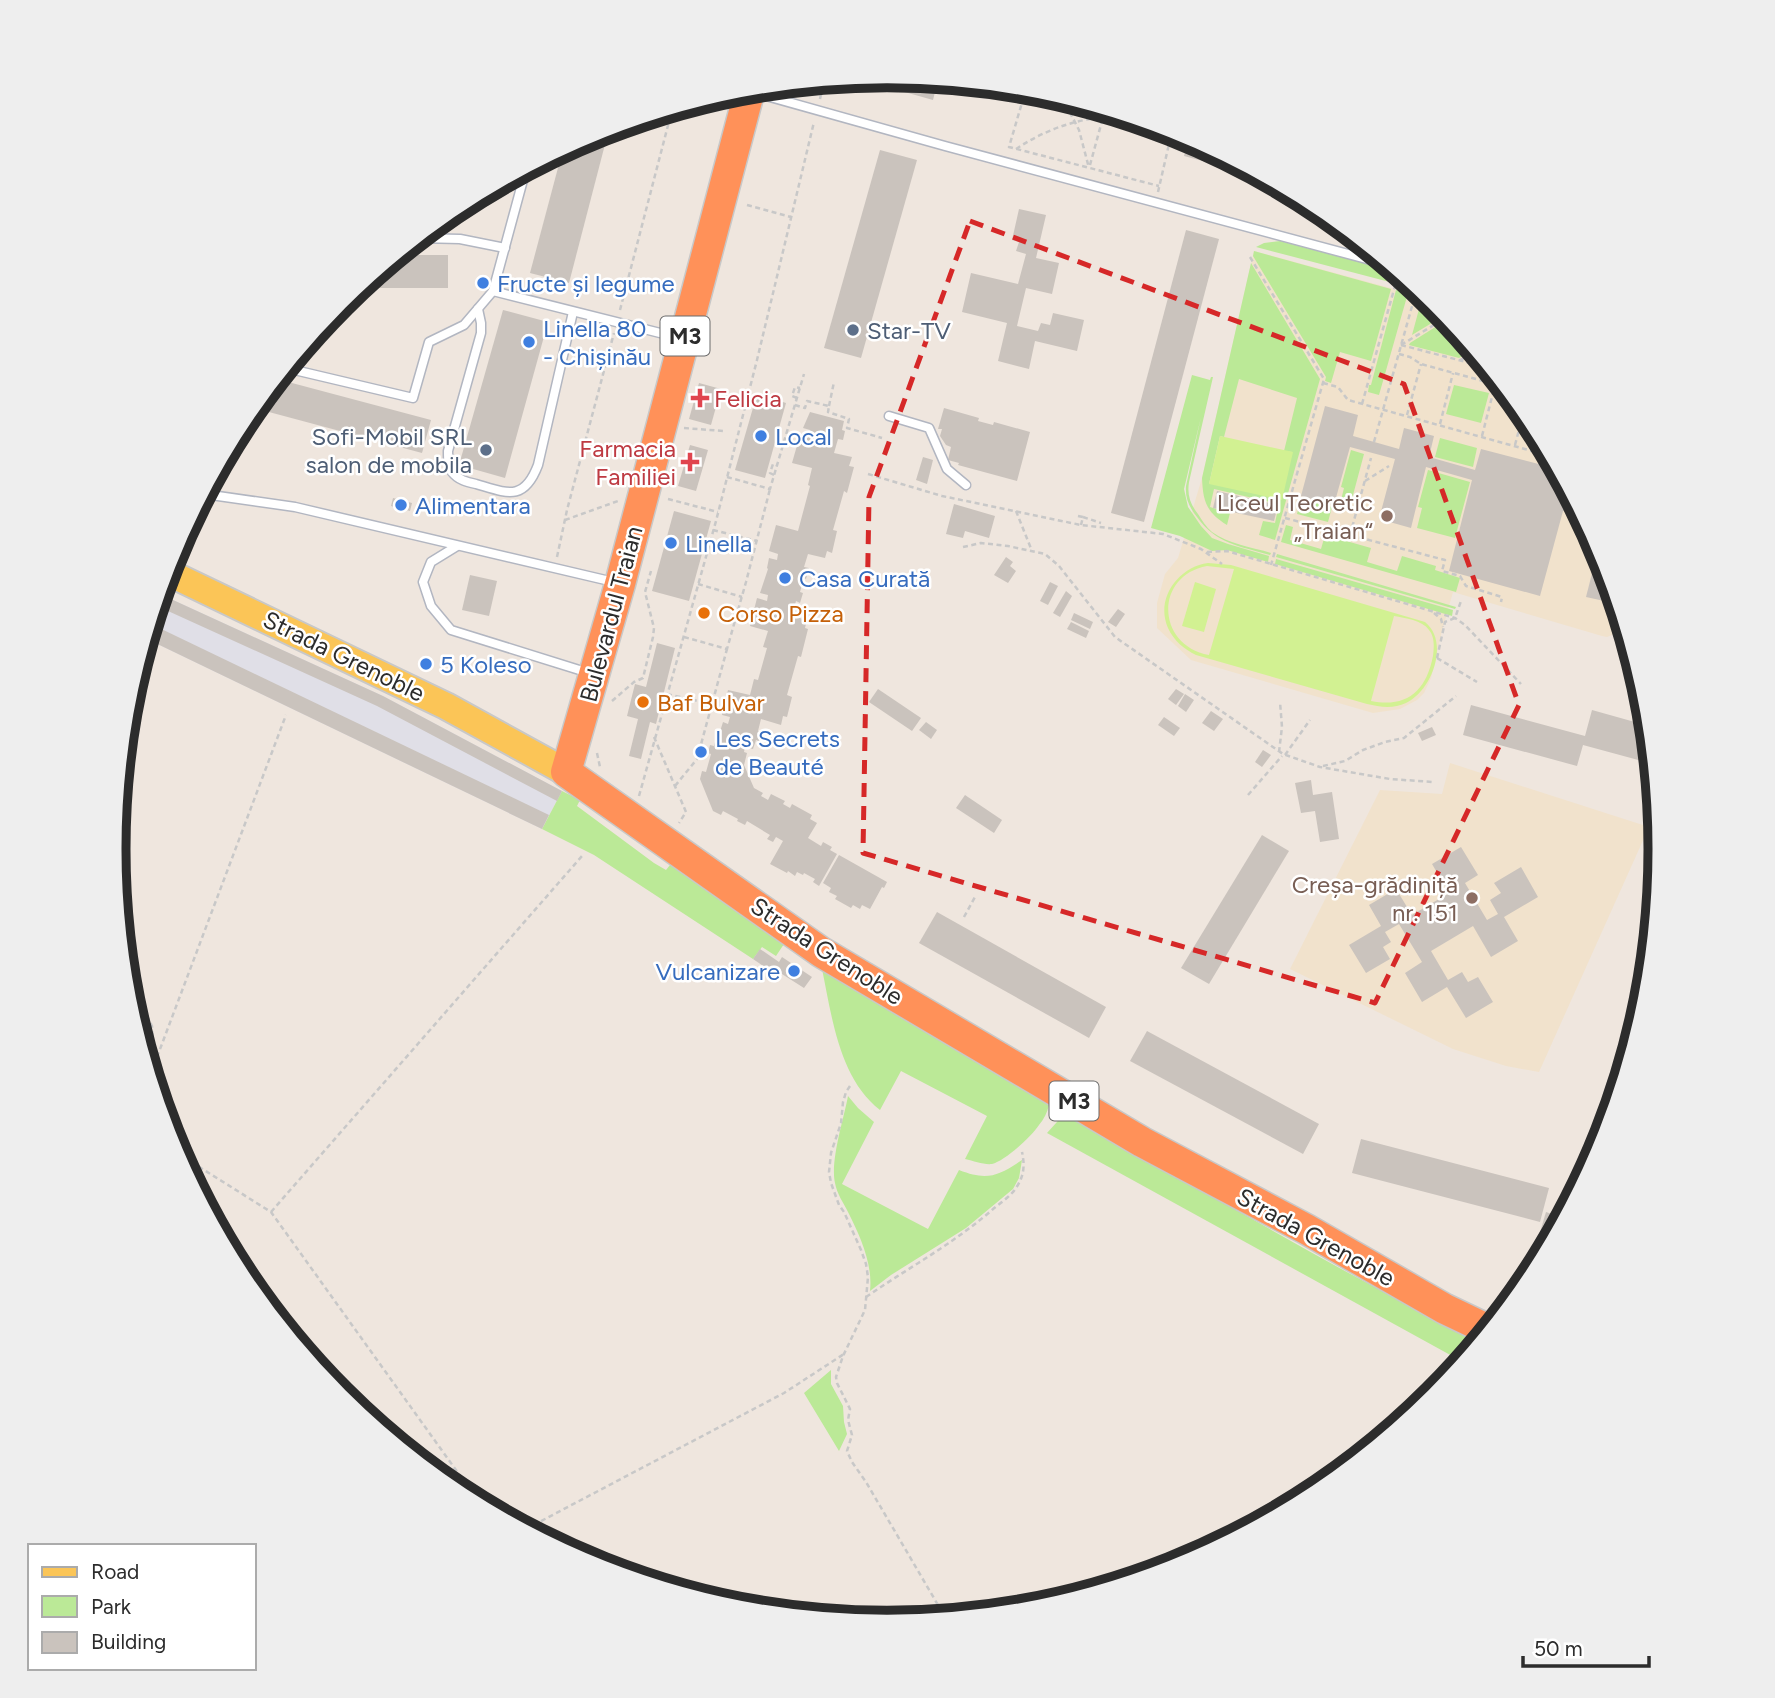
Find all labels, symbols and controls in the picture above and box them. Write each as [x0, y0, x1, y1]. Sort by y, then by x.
place label: Fructe și legume [497, 269, 675, 298]
marker: Fructe și legume [475, 275, 491, 291]
place label: Linella 80 - Chișinău [543, 314, 651, 371]
road number: M3 [660, 316, 710, 356]
place label: Star-TV [867, 316, 951, 345]
marker: Star-TV [845, 322, 861, 338]
marker: Linella 80 - Chișinău [521, 334, 537, 350]
place label: Felicia [714, 384, 782, 413]
marker: Felicia [692, 390, 708, 406]
place label: Sofi-Mobil SRL salon de mobila [305, 422, 473, 479]
place label: Local [775, 422, 832, 451]
marker: Local [753, 428, 769, 444]
place label: Farmacia Familiei [579, 434, 676, 491]
marker: Sofi-Mobil SRL salon de mobila [478, 442, 494, 458]
marker: Farmacia Familiei [682, 454, 698, 470]
place label: Liceul Teoretic „Traian“ [1217, 488, 1373, 545]
place label: Alimentara [415, 491, 531, 520]
marker: Alimentara [393, 497, 409, 513]
marker: Liceul Teoretic „Traian“ [1379, 508, 1395, 524]
street label: Bulevardul Traian [574, 523, 648, 705]
place label: Linella [685, 529, 752, 558]
marker: Linella [663, 535, 679, 551]
place label: Casa Curată [799, 564, 930, 593]
marker: Casa Curată [777, 570, 793, 586]
place label: Corso Pizza [718, 599, 844, 628]
street label: Strada Grenoble [259, 604, 429, 708]
marker: Corso Pizza [696, 605, 712, 621]
place label: 5 Koleso [440, 650, 532, 679]
marker: 5 Koleso [418, 656, 434, 672]
place label: Baf Bulvar [657, 688, 765, 717]
marker: Baf Bulvar [635, 694, 651, 710]
place label: Les Secrets de Beauté [715, 724, 840, 781]
marker: Les Secrets de Beauté [693, 744, 709, 760]
place label: Creșa-grădiniță nr. 151 [1292, 870, 1458, 927]
marker: Creșa-grădiniță nr. 151 [1464, 890, 1480, 906]
street label: Strada Grenoble [745, 891, 909, 1011]
place label: Vulcanizare [655, 957, 780, 986]
marker: Vulcanizare [786, 963, 802, 979]
road number: M3 [1050, 1082, 1098, 1120]
street label: Strada Grenoble [1232, 1182, 1400, 1292]
legend [28, 1544, 256, 1670]
text: Road [91, 1559, 139, 1584]
text: Park [91, 1594, 132, 1619]
scale bar [1523, 1624, 1649, 1668]
text: Building [91, 1629, 166, 1654]
text: 50 m [1534, 1636, 1583, 1661]

